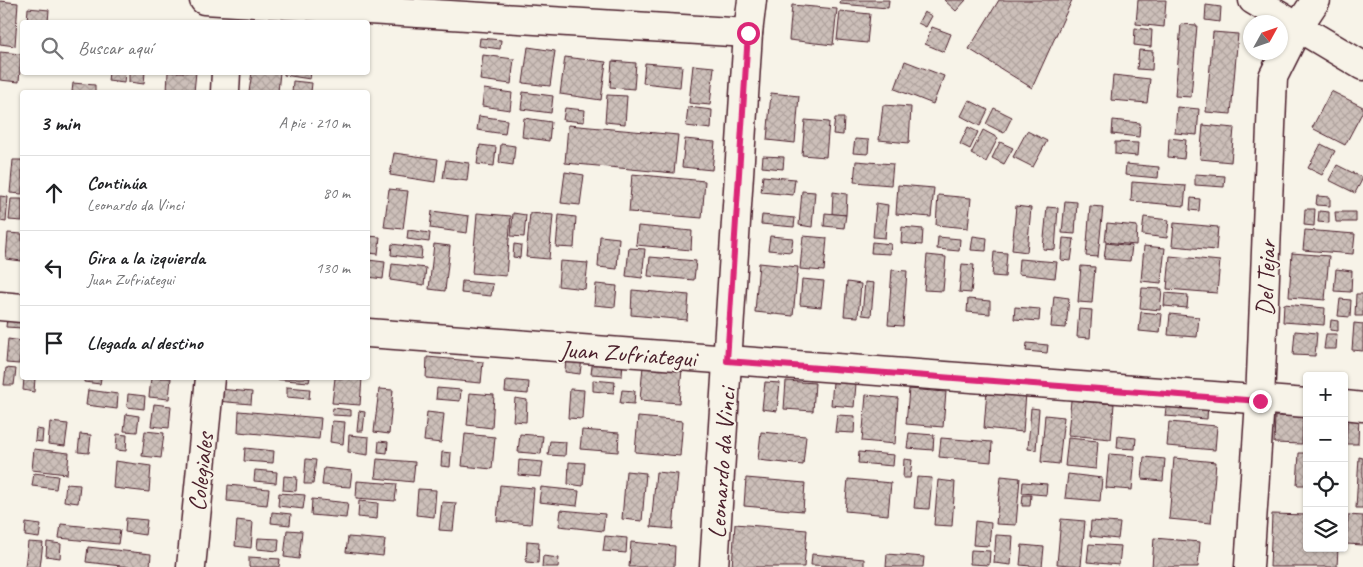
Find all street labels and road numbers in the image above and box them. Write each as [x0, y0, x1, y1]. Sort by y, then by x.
street label: Del Tejar [1249, 238, 1283, 316]
street label: Juan Zufriategui [558, 333, 700, 375]
street label: Leonardo da Vinci [701, 383, 743, 539]
street label: Colegiales [181, 429, 221, 513]

